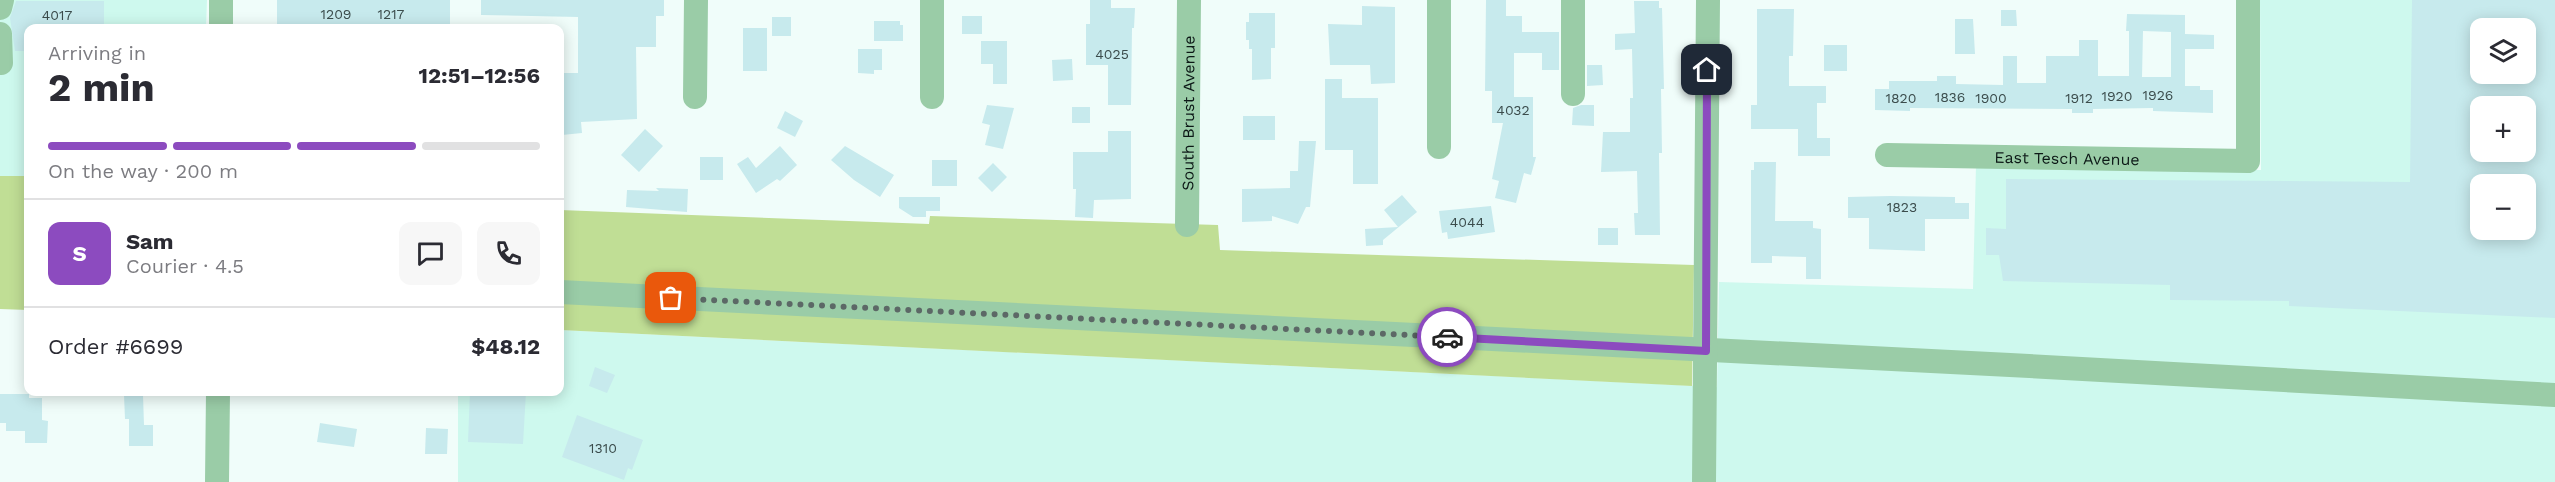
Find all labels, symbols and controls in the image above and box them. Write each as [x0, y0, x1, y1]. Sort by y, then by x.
house number: 1209 [321, 6, 351, 22]
house number: 1217 [378, 6, 405, 22]
house number: 4017 [42, 7, 72, 23]
map controls [2470, 18, 2536, 240]
button: layers [2470, 18, 2536, 84]
street label: South Brust Avenue [1178, 35, 1199, 191]
text: Arriving in [48, 41, 146, 65]
pin [1681, 44, 1732, 95]
house number: 4025 [1095, 46, 1129, 62]
icon: home [1690, 53, 1723, 86]
text: 12:51–12:56 [419, 63, 540, 88]
text: 2 min [48, 65, 155, 110]
house number: 1926 [2143, 87, 2173, 103]
house number: 1920 [2102, 88, 2132, 104]
house number: 1836 [1935, 89, 1965, 105]
house number: 1820 [1886, 90, 1916, 106]
house number: 1900 [1975, 90, 2007, 106]
house number: 1912 [2065, 90, 2093, 106]
button: + [2470, 96, 2536, 162]
house number: 4032 [1496, 102, 1530, 118]
street label: East Tesch Avenue [1994, 148, 2140, 169]
text: On the way · 200 m [48, 159, 238, 183]
button: − [2470, 174, 2536, 240]
house number: 1823 [1887, 199, 1917, 215]
house number: 4044 [1450, 214, 1484, 230]
button: chat [399, 222, 462, 285]
button: phone [477, 222, 540, 285]
text: Sam [126, 229, 174, 254]
text: S [72, 241, 87, 266]
text: Courier · 4.5 [126, 254, 244, 278]
pin [645, 272, 696, 323]
icon: bag [654, 281, 687, 314]
courier [1417, 307, 1477, 367]
icon: car [1431, 321, 1464, 354]
text: Order #6699 [48, 334, 183, 359]
text: $48.12 [471, 334, 540, 359]
house number: 1310 [589, 440, 617, 456]

